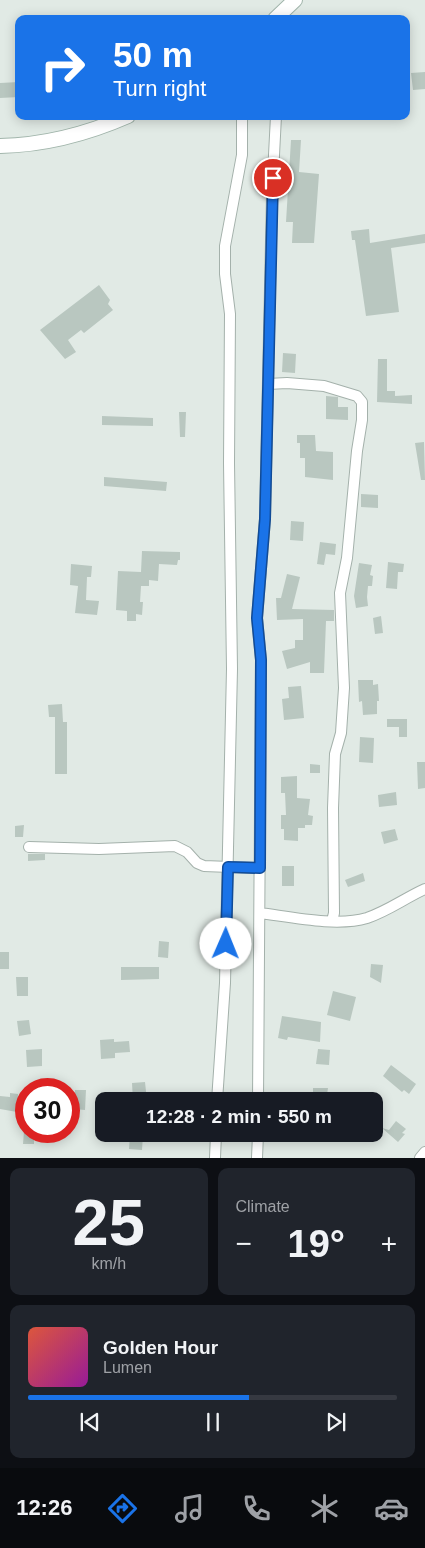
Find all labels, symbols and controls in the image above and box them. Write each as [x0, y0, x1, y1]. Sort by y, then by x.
icon: right [30, 35, 95, 100]
text: 50 m [113, 35, 193, 74]
text: Turn right [113, 76, 206, 101]
pin [252, 157, 294, 199]
icon: arrive [259, 164, 287, 192]
position arrow [199, 917, 251, 969]
speed limit sign: 30 [15, 1078, 80, 1143]
text: 12:28 · 2 min · 550 m [146, 1106, 332, 1127]
text: 25 [73, 1186, 145, 1259]
text: Climate [236, 1198, 290, 1215]
text: 19° [288, 1223, 345, 1265]
text: − [236, 1228, 252, 1259]
text: + [381, 1228, 397, 1259]
text: km/h [91, 1255, 126, 1272]
text: Golden Hour [103, 1337, 218, 1358]
text: Lumen [103, 1359, 152, 1376]
icon: previous [76, 1408, 104, 1436]
icon: pause [199, 1408, 227, 1436]
icon: next [322, 1408, 350, 1436]
icon: directions [105, 1491, 140, 1526]
icon: music [172, 1491, 207, 1526]
icon: phone [239, 1491, 274, 1526]
icon: climate [307, 1491, 342, 1526]
icon: car [374, 1491, 409, 1526]
text: 12:26 [16, 1495, 72, 1520]

